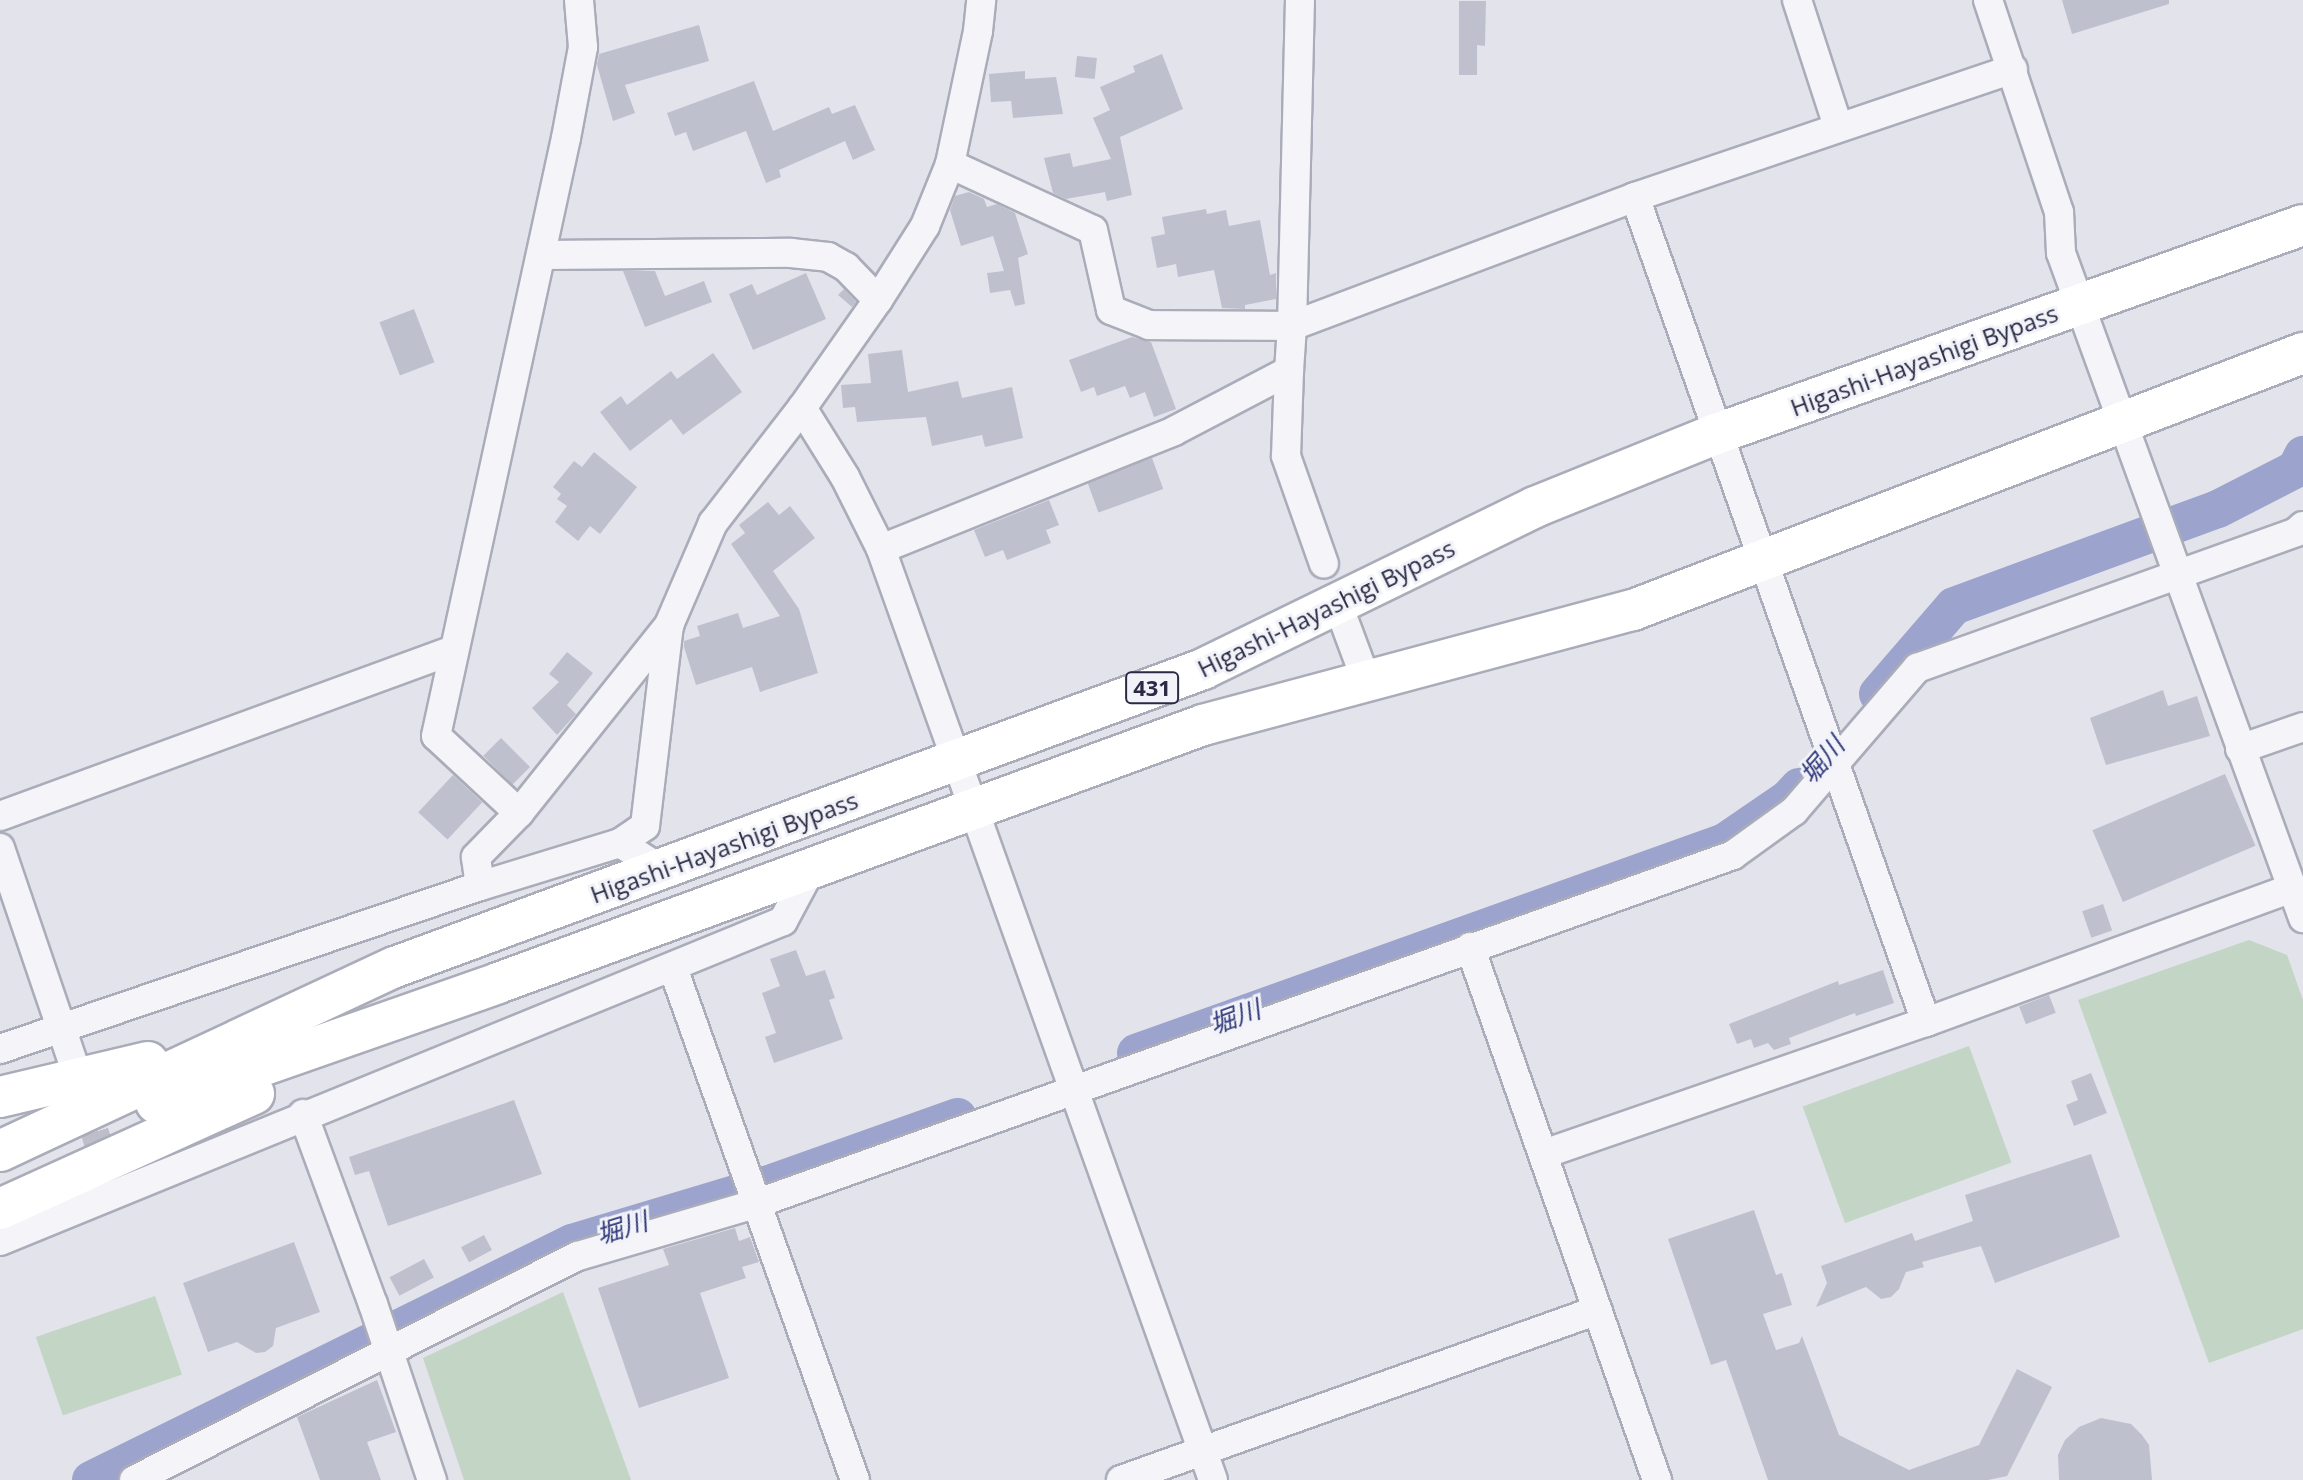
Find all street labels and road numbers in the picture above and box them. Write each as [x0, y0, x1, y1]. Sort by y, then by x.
street label: Higashi-Hayashigi Bypass [1786, 298, 2062, 422]
street label: Higashi-Hayashigi Bypass [1193, 533, 1459, 683]
road number: 431 [1124, 670, 1180, 706]
street label: Higashi-Hayashigi Bypass [586, 785, 862, 909]

